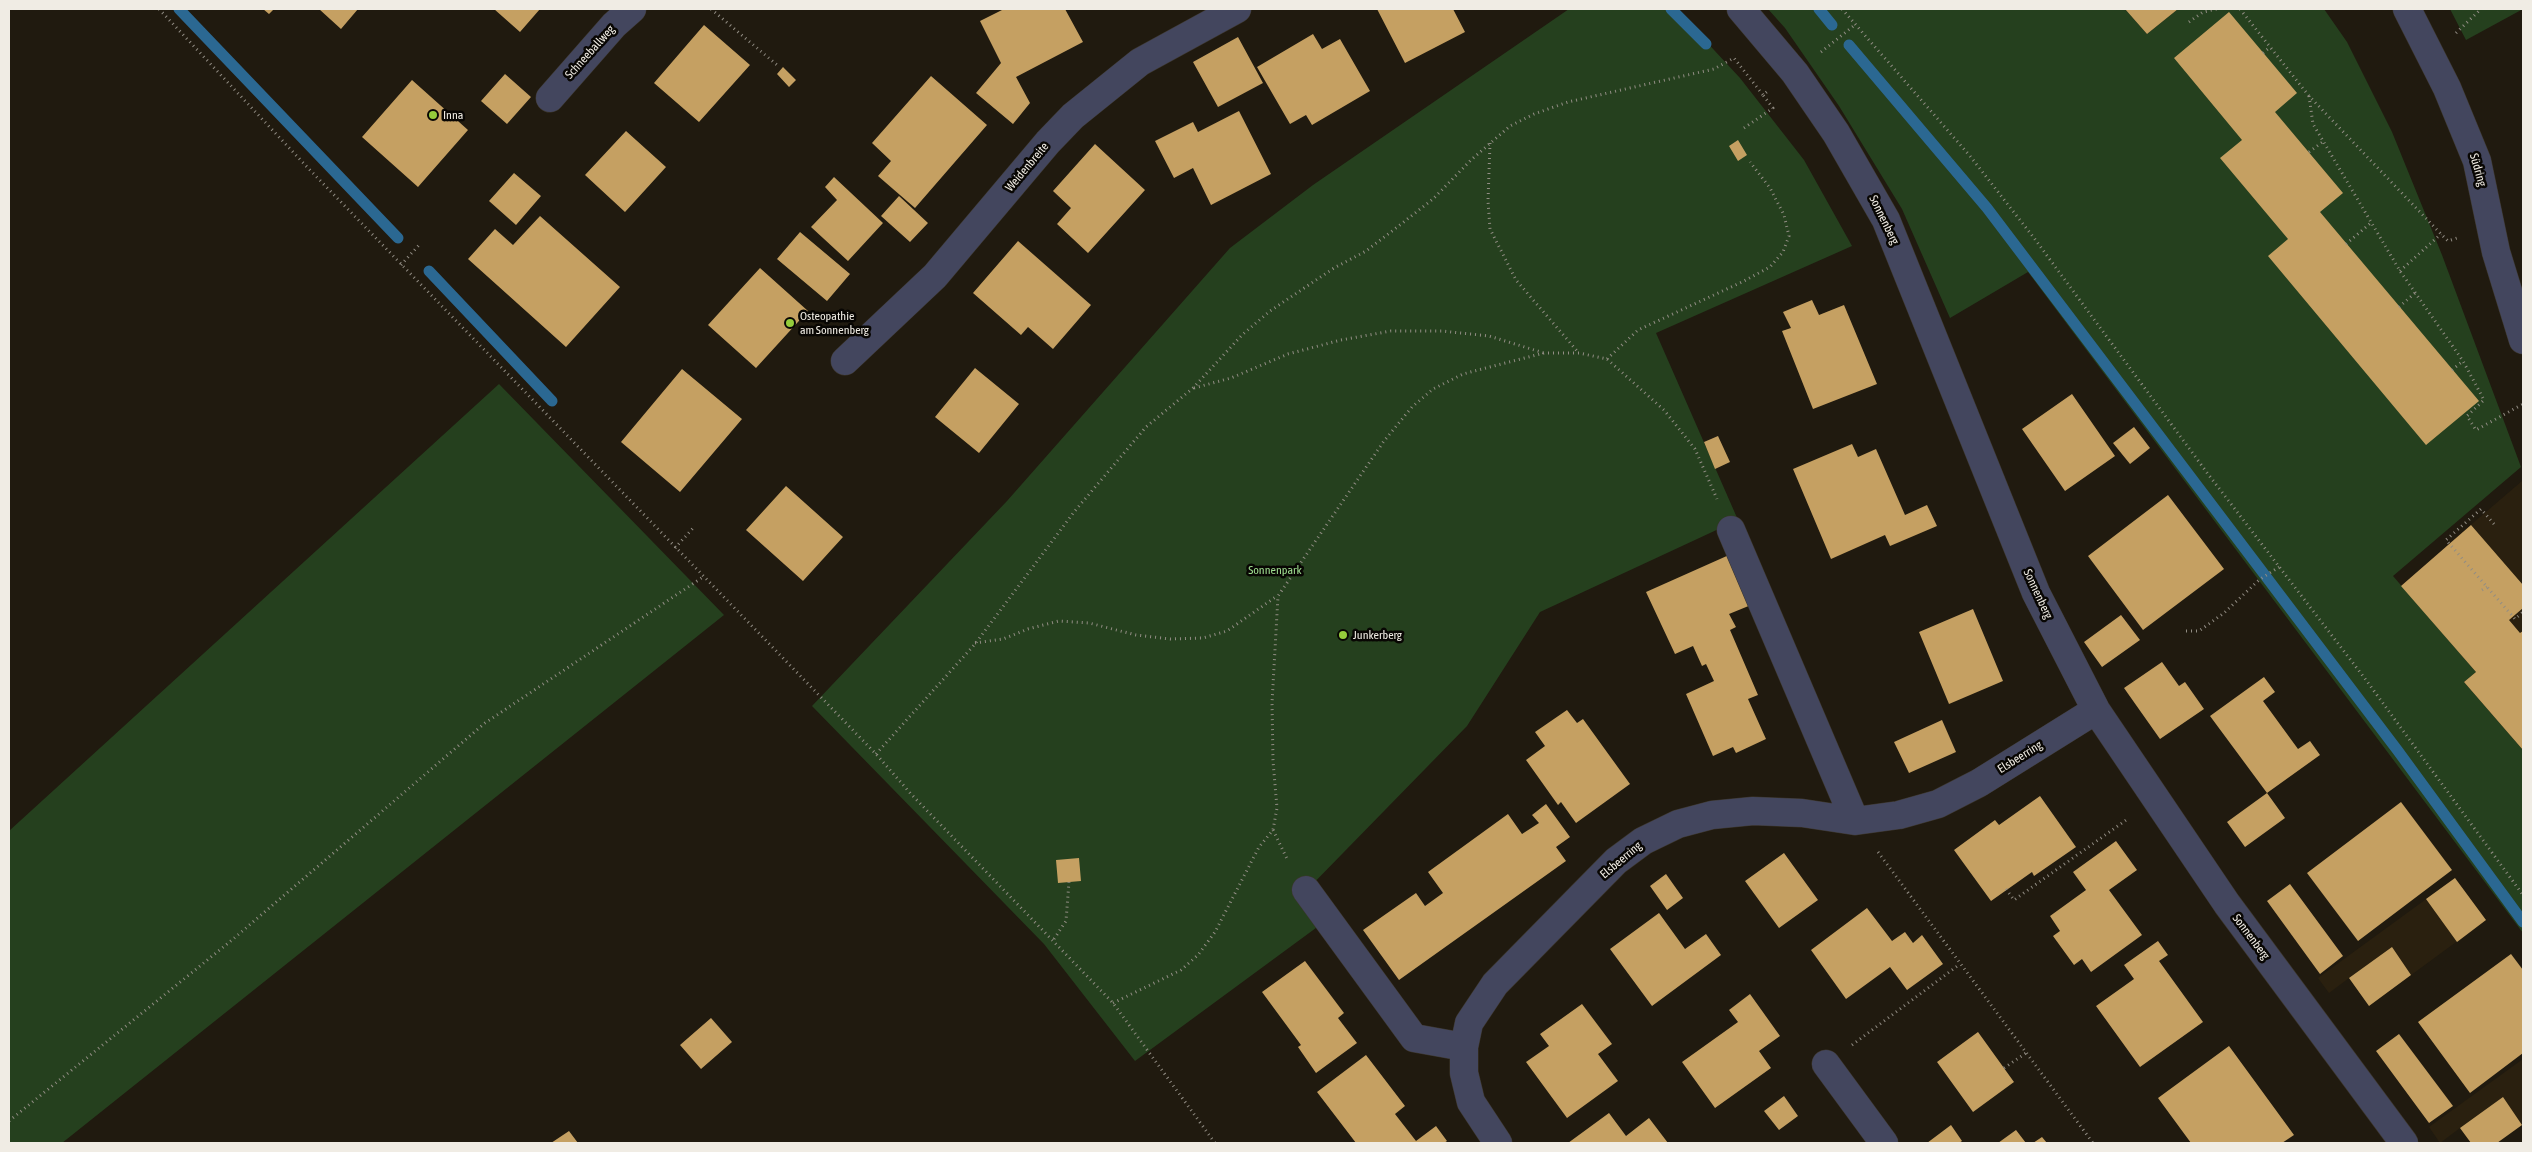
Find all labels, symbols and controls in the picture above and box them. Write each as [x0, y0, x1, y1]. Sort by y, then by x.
street label: Schneeballweg [562, 22, 618, 82]
place label: Inna [443, 108, 463, 122]
marker: Inna [427, 109, 439, 121]
street label: Weidenbreite [1002, 139, 1052, 195]
street label: Südring [2466, 152, 2490, 188]
street label: Sonnenberg [1866, 193, 1902, 247]
place label: Osteopathie am Sonnenberg [800, 309, 869, 337]
marker: Osteopathie am Sonnenberg [784, 317, 796, 329]
park label: Sonnenpark [1248, 563, 1302, 577]
street label: Sonnenberg [2020, 567, 2056, 621]
place label: Junkerberg [1353, 628, 1402, 642]
marker: Junkerberg [1337, 629, 1349, 641]
street label: Elsbeerring [1995, 738, 2045, 776]
street label: Elsbeerring [1597, 838, 1645, 882]
street label: Sonnenberg [2229, 911, 2273, 963]

